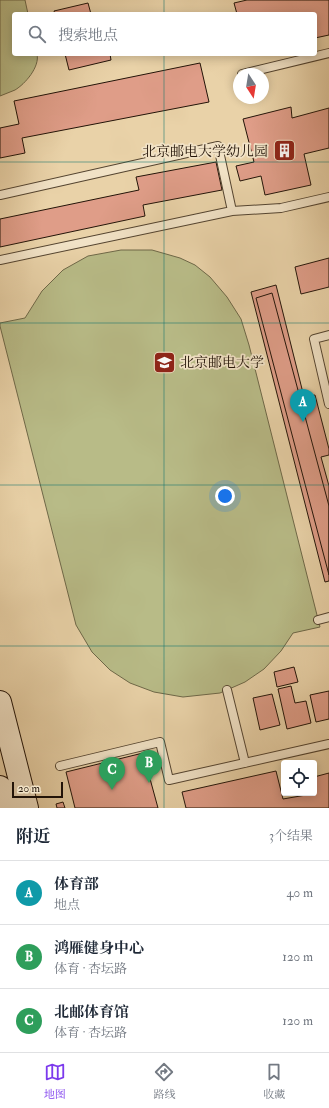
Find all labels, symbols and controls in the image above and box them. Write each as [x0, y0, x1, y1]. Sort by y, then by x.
search box [12, 12, 317, 56]
icon: search [26, 23, 48, 45]
text: 搜索地点 [58, 26, 118, 45]
north arrow [233, 68, 269, 104]
building icon: 北京邮电大学幼儿园 [271, 138, 297, 164]
place label: 北京邮电大学幼儿园 [142, 143, 268, 160]
school or university icon: 北京邮电大学 [151, 349, 177, 375]
place label: 北京邮电大学 [180, 354, 264, 371]
pin: A [290, 389, 316, 422]
your location [215, 486, 235, 506]
pin: B [136, 750, 162, 783]
pin: C [99, 757, 125, 790]
map controls [281, 760, 317, 796]
button: locate [281, 760, 317, 796]
scale bar [12, 780, 63, 799]
text: 20 m [18, 782, 40, 795]
text: 附近 [16, 826, 50, 847]
text: 3个结果 [269, 828, 313, 844]
text: 体育部 [54, 875, 99, 894]
text: A [25, 885, 33, 901]
text: 40 m [287, 885, 313, 901]
text: 地点 [54, 897, 80, 913]
text: 鸿雁健身中心 [54, 939, 144, 958]
text: B [25, 949, 33, 965]
text: 120 m [282, 949, 313, 965]
text: 体育 · 杏坛路 [54, 961, 127, 977]
text: 北邮体育馆 [54, 1003, 129, 1022]
text: C [24, 1013, 34, 1029]
text: 120 m [282, 1013, 313, 1029]
text: 体育 · 杏坛路 [54, 1025, 127, 1041]
tab: 地图 [44, 1061, 66, 1101]
tab: 路线 [153, 1061, 175, 1101]
tab: 收藏 [263, 1061, 285, 1101]

